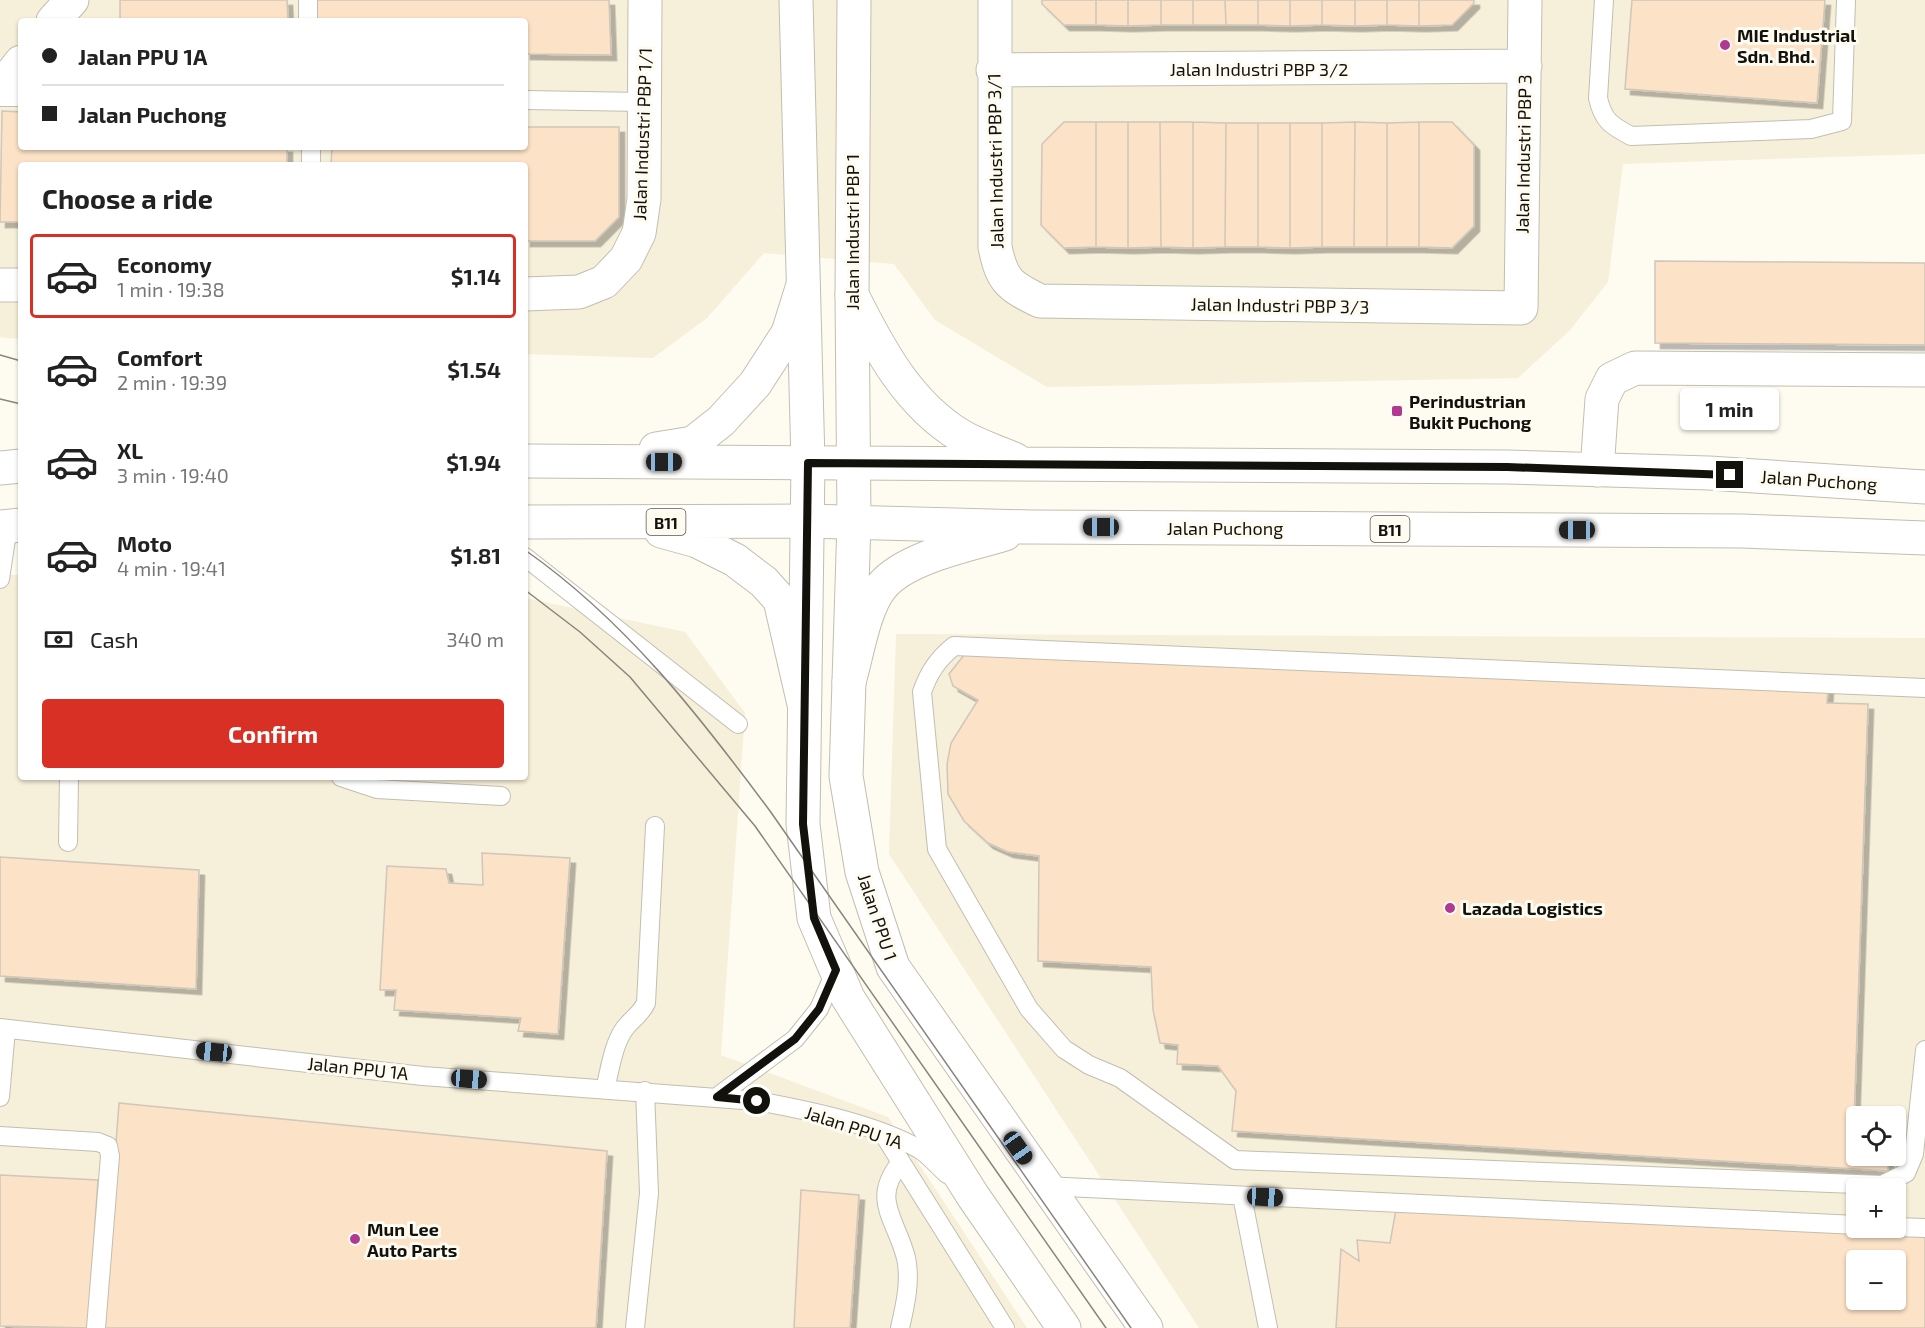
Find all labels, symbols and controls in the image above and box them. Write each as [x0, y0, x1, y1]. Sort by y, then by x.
place label: MIE Industrial Sdn. Bhd. [1737, 24, 1856, 67]
marker: MIE Industrial Sdn. Bhd. [1718, 38, 1732, 52]
text: Jalan PPU 1A [78, 43, 207, 69]
street label: Jalan Industri PBP 1/1 [628, 47, 656, 221]
street label: Jalan Industri PBP 3/2 [1170, 58, 1348, 80]
street label: Jalan Industri PBP 3/1 [982, 73, 1008, 249]
street label: Jalan Industri PBP 3 [1511, 74, 1535, 234]
text: Jalan Puchong [78, 101, 227, 127]
street label: Jalan Industri PBP 1 [841, 154, 863, 310]
text: Choose a ride [42, 182, 213, 214]
icon: car [45, 249, 99, 303]
text: Economy [117, 251, 212, 277]
text: $1.14 [451, 263, 501, 289]
text: 1 min · 19:38 [117, 277, 225, 301]
street label: Jalan Industri PBP 3/3 [1191, 292, 1369, 318]
icon: car [45, 342, 99, 396]
text: Comfort [117, 344, 202, 370]
text: $1.54 [447, 356, 501, 382]
text: 2 min · 19:39 [117, 370, 227, 394]
callout: 1 min [1680, 388, 1780, 430]
place label: Perindustrian Bukit Puchong [1409, 390, 1532, 433]
text: 1 min [1705, 397, 1754, 421]
marker: Perindustrian Bukit Puchong [1390, 404, 1404, 418]
icon: car [45, 435, 99, 489]
text: XL [117, 437, 143, 463]
text: $1.94 [446, 449, 501, 475]
car [646, 453, 682, 471]
route end [1716, 461, 1743, 488]
text: 3 min · 19:40 [117, 463, 229, 487]
street label: Jalan Puchong [1760, 465, 1878, 495]
road number: B11 [646, 509, 686, 535]
road number: B11 [1370, 516, 1410, 542]
street label: Jalan Puchong [1167, 517, 1283, 539]
car [1083, 518, 1119, 536]
car [1559, 521, 1595, 539]
icon: car [45, 528, 99, 582]
text: Moto [117, 530, 172, 556]
text: $1.81 [450, 542, 501, 568]
text: 4 min · 19:41 [117, 556, 226, 580]
icon: cash [42, 623, 75, 656]
text: Cash [90, 626, 139, 652]
text: 340 m [447, 627, 504, 651]
button: Confirm [42, 699, 504, 768]
street label: Jalan PPU 1 [854, 871, 902, 963]
place label: Lazada Logistics [1462, 897, 1603, 919]
marker: Lazada Logistics [1443, 901, 1457, 915]
car [195, 1041, 233, 1063]
street label: Jalan PPU 1A [306, 1052, 410, 1084]
car [450, 1069, 488, 1089]
route start [743, 1087, 770, 1114]
street label: Jalan PPU 1A [802, 1101, 906, 1153]
map controls [1846, 1106, 1906, 1310]
button: locate [1846, 1106, 1906, 1166]
car [1000, 1128, 1036, 1168]
button: + [1846, 1178, 1906, 1238]
car [1247, 1187, 1283, 1207]
place label: Mun Lee Auto Parts [367, 1218, 457, 1261]
marker: Mun Lee Auto Parts [348, 1232, 362, 1246]
button: − [1846, 1250, 1906, 1310]

